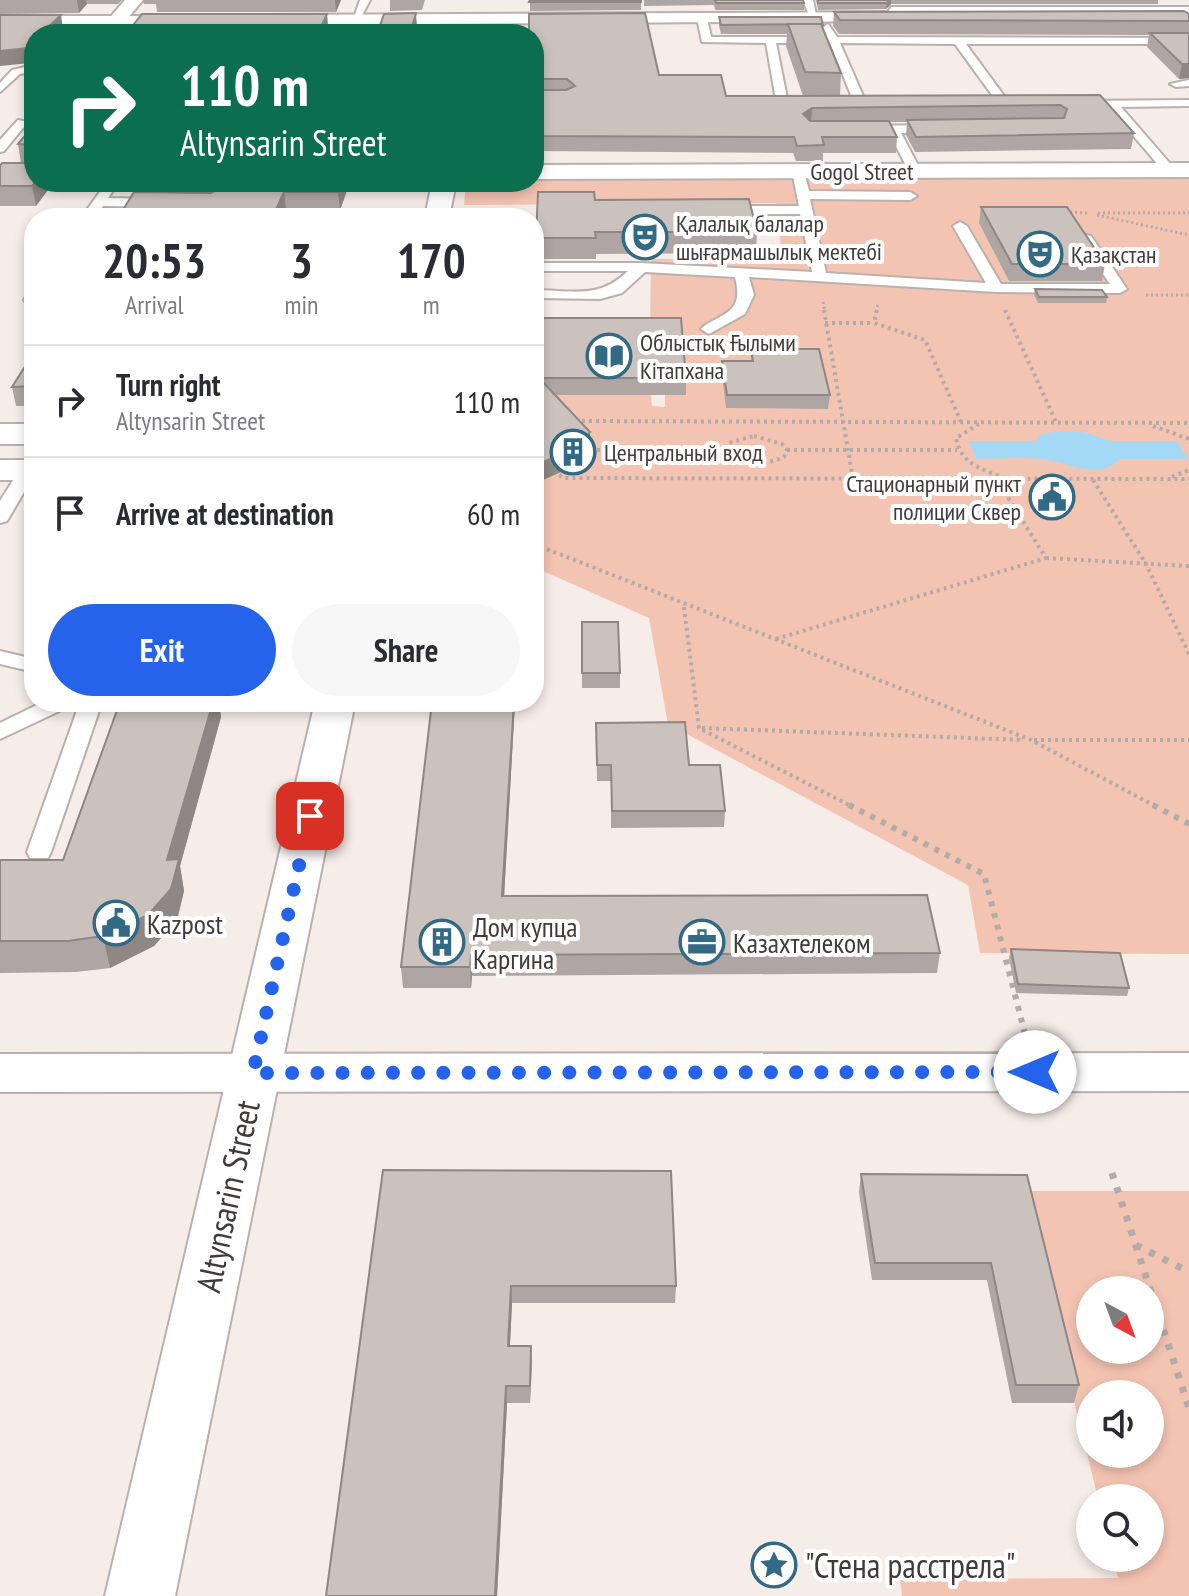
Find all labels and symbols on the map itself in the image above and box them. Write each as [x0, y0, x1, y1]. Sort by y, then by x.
street label: Gogol Street [810, 156, 914, 187]
place label: Қалалық балалар шығармашылық мектебі [676, 208, 882, 267]
theatre icon: Қалалық балалар шығармашылық мектебі [621, 213, 669, 261]
theatre icon: Қазақстан [1016, 230, 1064, 278]
place label: Қазақстан [1071, 239, 1156, 270]
place label: Облыстық Ғылыми Кітапхана [640, 327, 796, 386]
library icon: Облыстық Ғылыми Кітапхана [585, 332, 633, 380]
building icon: Центральный вход [549, 428, 597, 476]
place label: Центральный вход [604, 437, 763, 468]
place label: Стационарный пункт полиции Сквер [846, 468, 1021, 527]
public building icon: Стационарный пункт полиции Сквер [1028, 473, 1076, 521]
pin [276, 782, 344, 850]
public building icon: Kazpost [92, 899, 140, 947]
place label: Kazpost [147, 905, 223, 942]
place label: Дом купца Каргина [473, 908, 577, 977]
building icon: Дом купца Каргина [418, 918, 466, 966]
office icon: Казахтелеком [678, 918, 726, 966]
place label: Казахтелеком [733, 924, 871, 961]
position arrow [993, 1030, 1077, 1114]
street label: Altynsarin Street [185, 1095, 269, 1296]
north arrow [1076, 1276, 1164, 1364]
place icon: "Стена расстрела" [750, 1541, 798, 1589]
place label: "Стена расстрела" [805, 1543, 1016, 1587]

